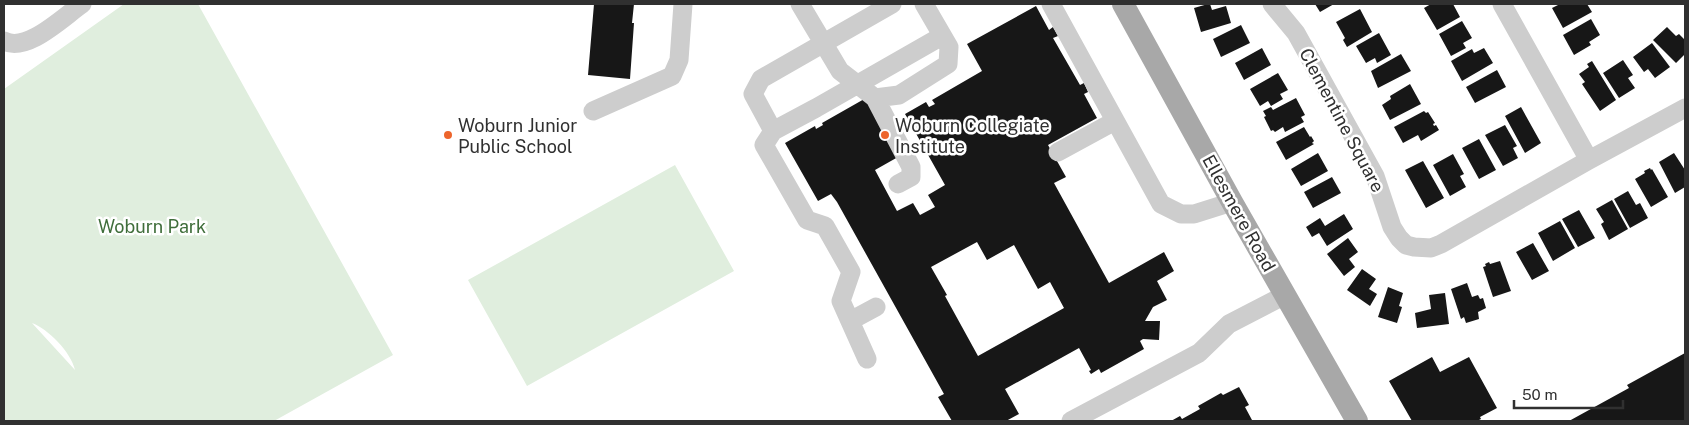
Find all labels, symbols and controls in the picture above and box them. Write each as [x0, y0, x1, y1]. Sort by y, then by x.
street label: Clementine Square [1295, 44, 1389, 196]
place label: Woburn Junior Public School [458, 115, 577, 157]
place label: Woburn Collegiate Institute [895, 115, 1050, 157]
marker: Woburn Junior Public School [442, 129, 454, 141]
marker: Woburn Collegiate Institute [879, 129, 891, 141]
street label: Ellesmere Road [1198, 151, 1280, 275]
park label: Woburn Park [98, 216, 206, 237]
scale bar [1514, 378, 1623, 410]
text: 50 m [1522, 386, 1557, 403]

